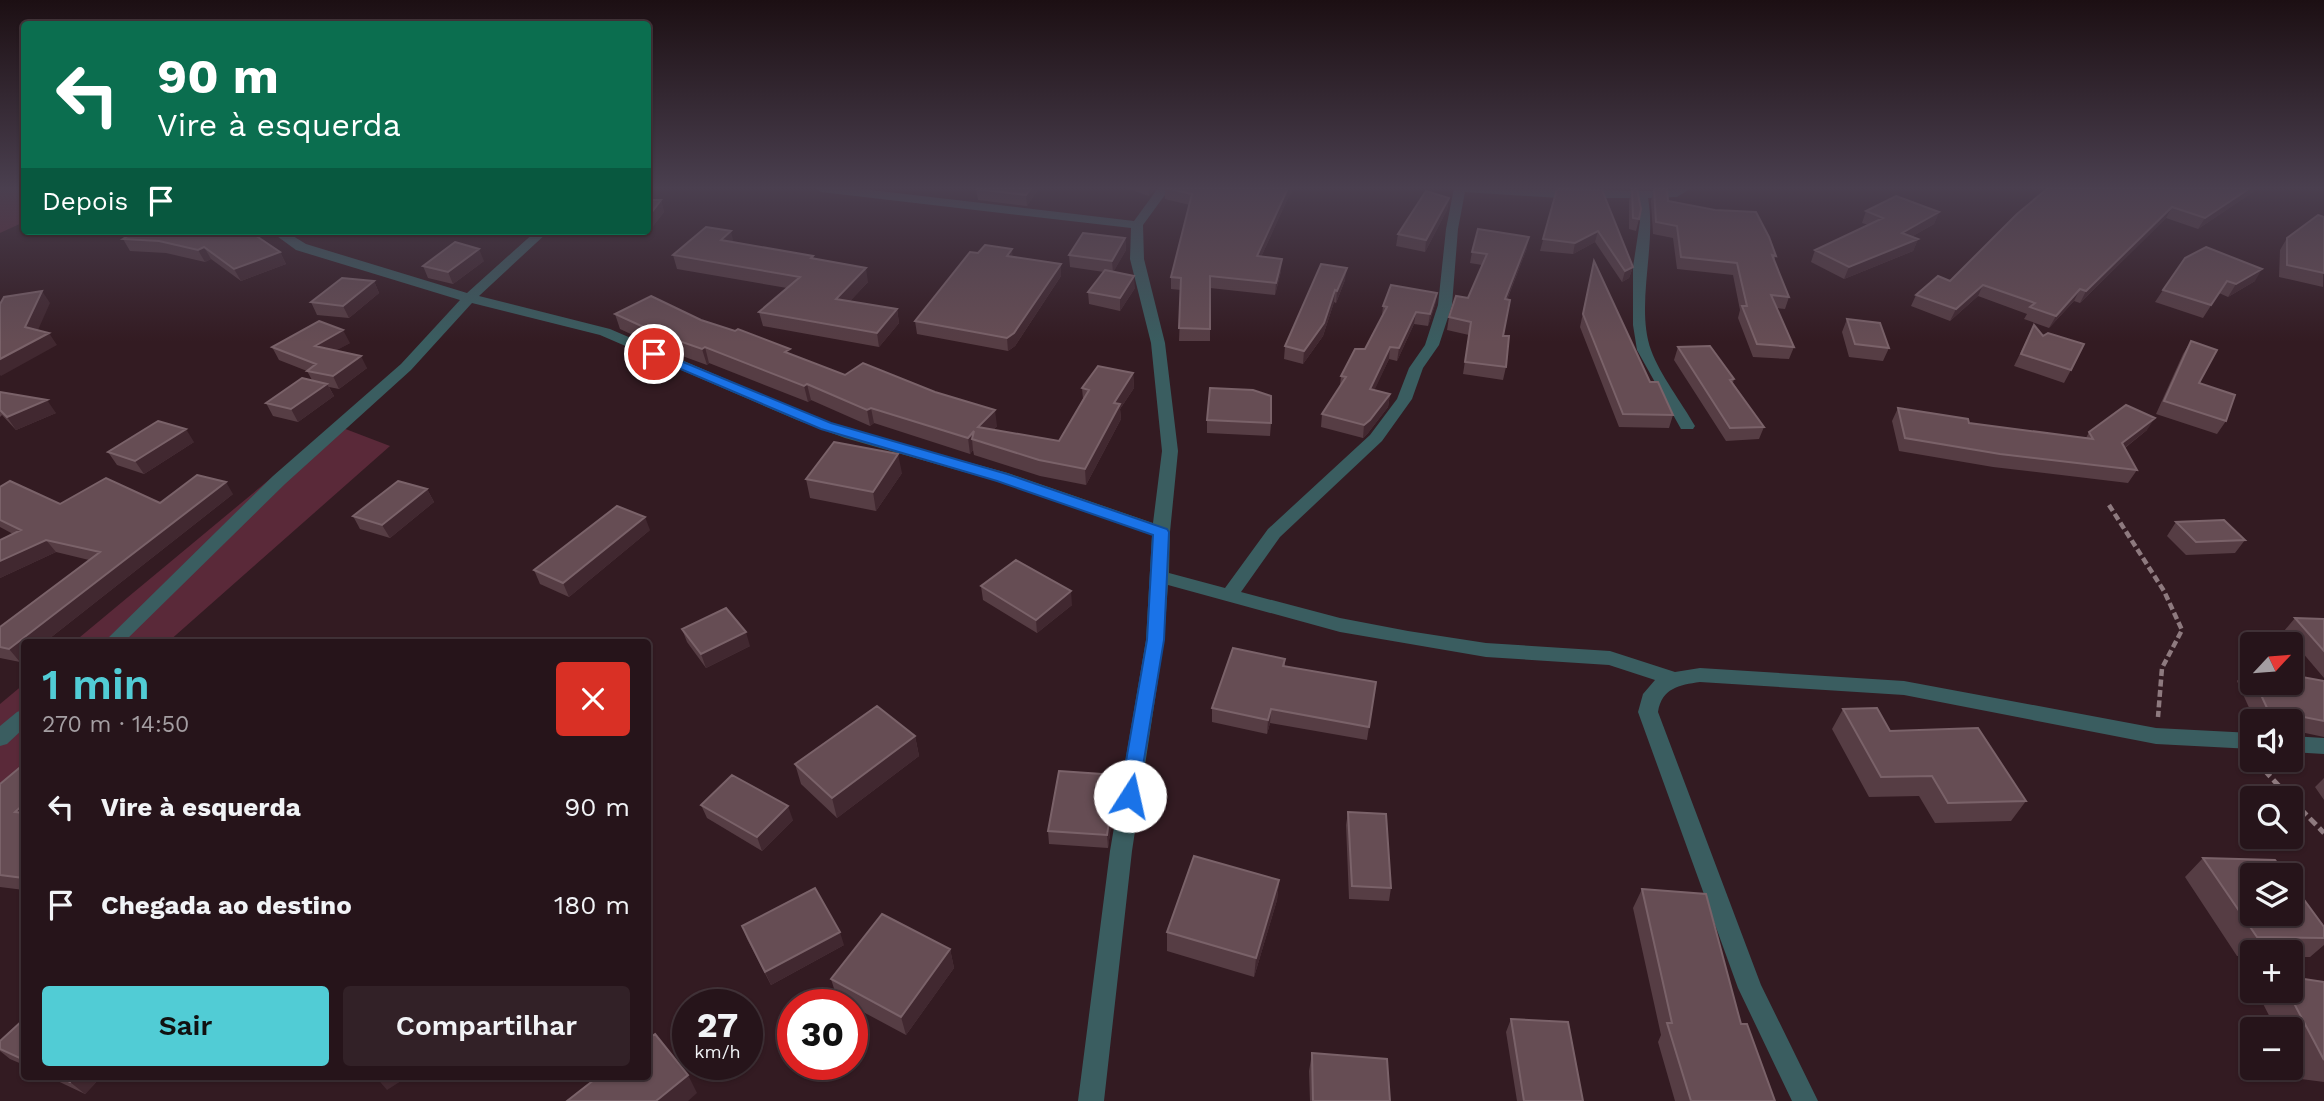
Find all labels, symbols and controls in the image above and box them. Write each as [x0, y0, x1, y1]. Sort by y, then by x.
text: 90 m [157, 47, 279, 105]
icon: left [42, 49, 133, 140]
text: Vire à esquerda [157, 106, 401, 144]
icon: arrive [142, 182, 180, 220]
text: Depois [42, 186, 128, 216]
pin [624, 324, 684, 384]
icon: arrive [635, 335, 673, 373]
north arrow [2240, 632, 2303, 695]
map controls [2240, 632, 2303, 1080]
text: 1 min [42, 660, 150, 709]
button: close [556, 662, 630, 736]
button: sound [2240, 709, 2303, 772]
text: 270 m · 14:50 [42, 711, 189, 738]
position arrow [1093, 759, 1167, 833]
button: search [2240, 786, 2303, 849]
icon: left [42, 788, 80, 826]
text: Vire à esquerda [101, 792, 301, 822]
text: 90 m [564, 792, 630, 822]
button: layers [2240, 863, 2303, 926]
icon: arrive [42, 886, 80, 924]
text: Chegada ao destino [101, 890, 352, 920]
text: 180 m [554, 890, 630, 920]
button: + [2240, 940, 2303, 1003]
button: Sair [42, 986, 329, 1066]
button: Compartilhar [343, 986, 630, 1066]
speed limit sign: 30 [777, 989, 868, 1080]
text: 27 [697, 1004, 738, 1046]
button: − [2240, 1017, 2303, 1080]
text: km/h [694, 1041, 741, 1062]

